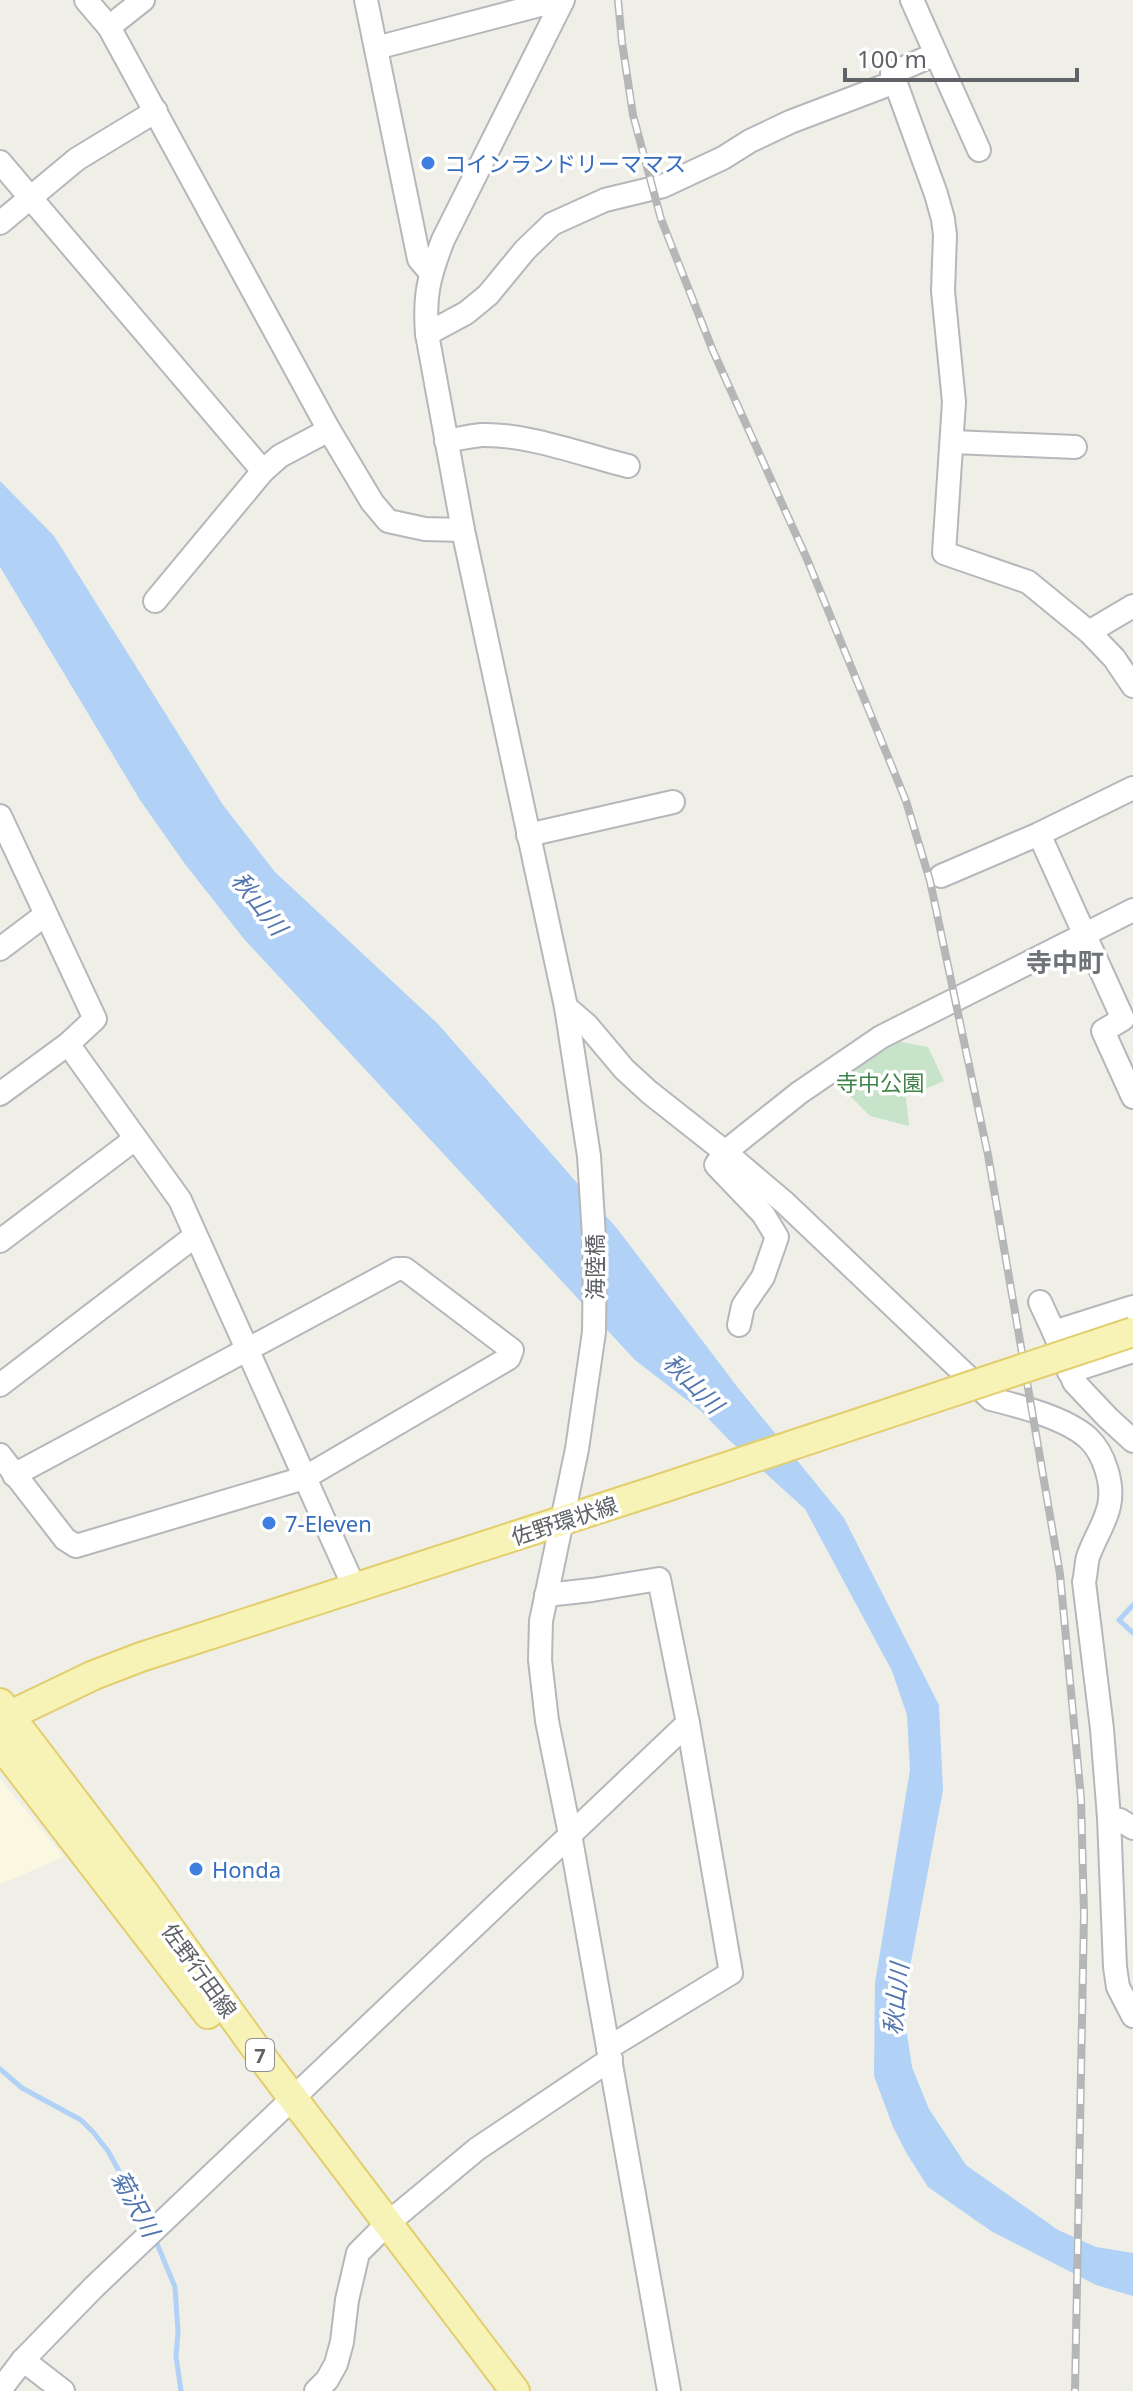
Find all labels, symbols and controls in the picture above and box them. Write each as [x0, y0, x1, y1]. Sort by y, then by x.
scale bar [845, 32, 1077, 82]
text: 100 m [857, 42, 927, 75]
place label: コインランドリーママス [444, 148, 686, 178]
marker: コインランドリーママス [419, 154, 437, 172]
water label: 秋山川 [225, 864, 297, 944]
district label: 寺中町 [1026, 944, 1104, 980]
park label: 寺中公園 [836, 1067, 924, 1097]
street label: 海陸橋 [579, 1234, 609, 1300]
water label: 秋山川 [657, 1346, 733, 1422]
street label: 佐野環状線 [507, 1489, 621, 1551]
place label: 7-Eleven [285, 1508, 372, 1538]
marker: 7-Eleven [260, 1514, 278, 1532]
place label: Honda [212, 1854, 281, 1884]
marker: Honda [187, 1860, 205, 1878]
street label: 佐野行田線 [156, 1917, 244, 2023]
water label: 秋山川 [875, 1958, 915, 2037]
road number: 7 [246, 2039, 274, 2071]
water label: 菊沢川 [104, 2164, 169, 2245]

